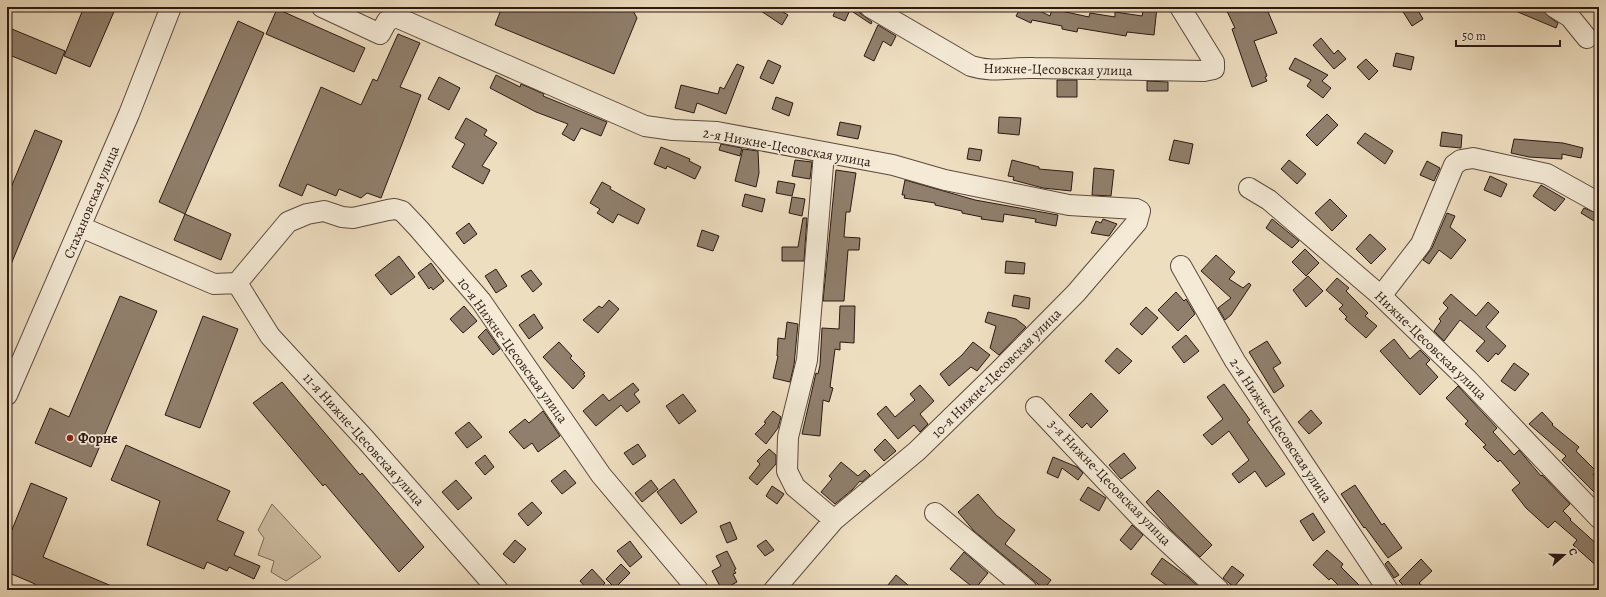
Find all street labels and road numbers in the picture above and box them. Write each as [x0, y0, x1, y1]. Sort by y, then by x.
street label: Нижне-Цесовская улица [983, 59, 1133, 80]
street label: 2-я Нижне-Цесовская улица [701, 123, 873, 172]
street label: Стахановская улица [59, 142, 124, 262]
street label: 10-я Нижне-Цесовская улица [453, 273, 572, 428]
street label: Нижне-Цесовская улица [1370, 287, 1491, 404]
street label: 10-я Нижне-Цесовская улица [927, 304, 1066, 442]
street label: 2-я Нижне-Цесовская улица [1225, 354, 1336, 507]
street label: 11-я Нижне-Цесовская улица [299, 369, 429, 511]
street label: 3-я Нижне-Цесовская улица [1044, 415, 1176, 550]

